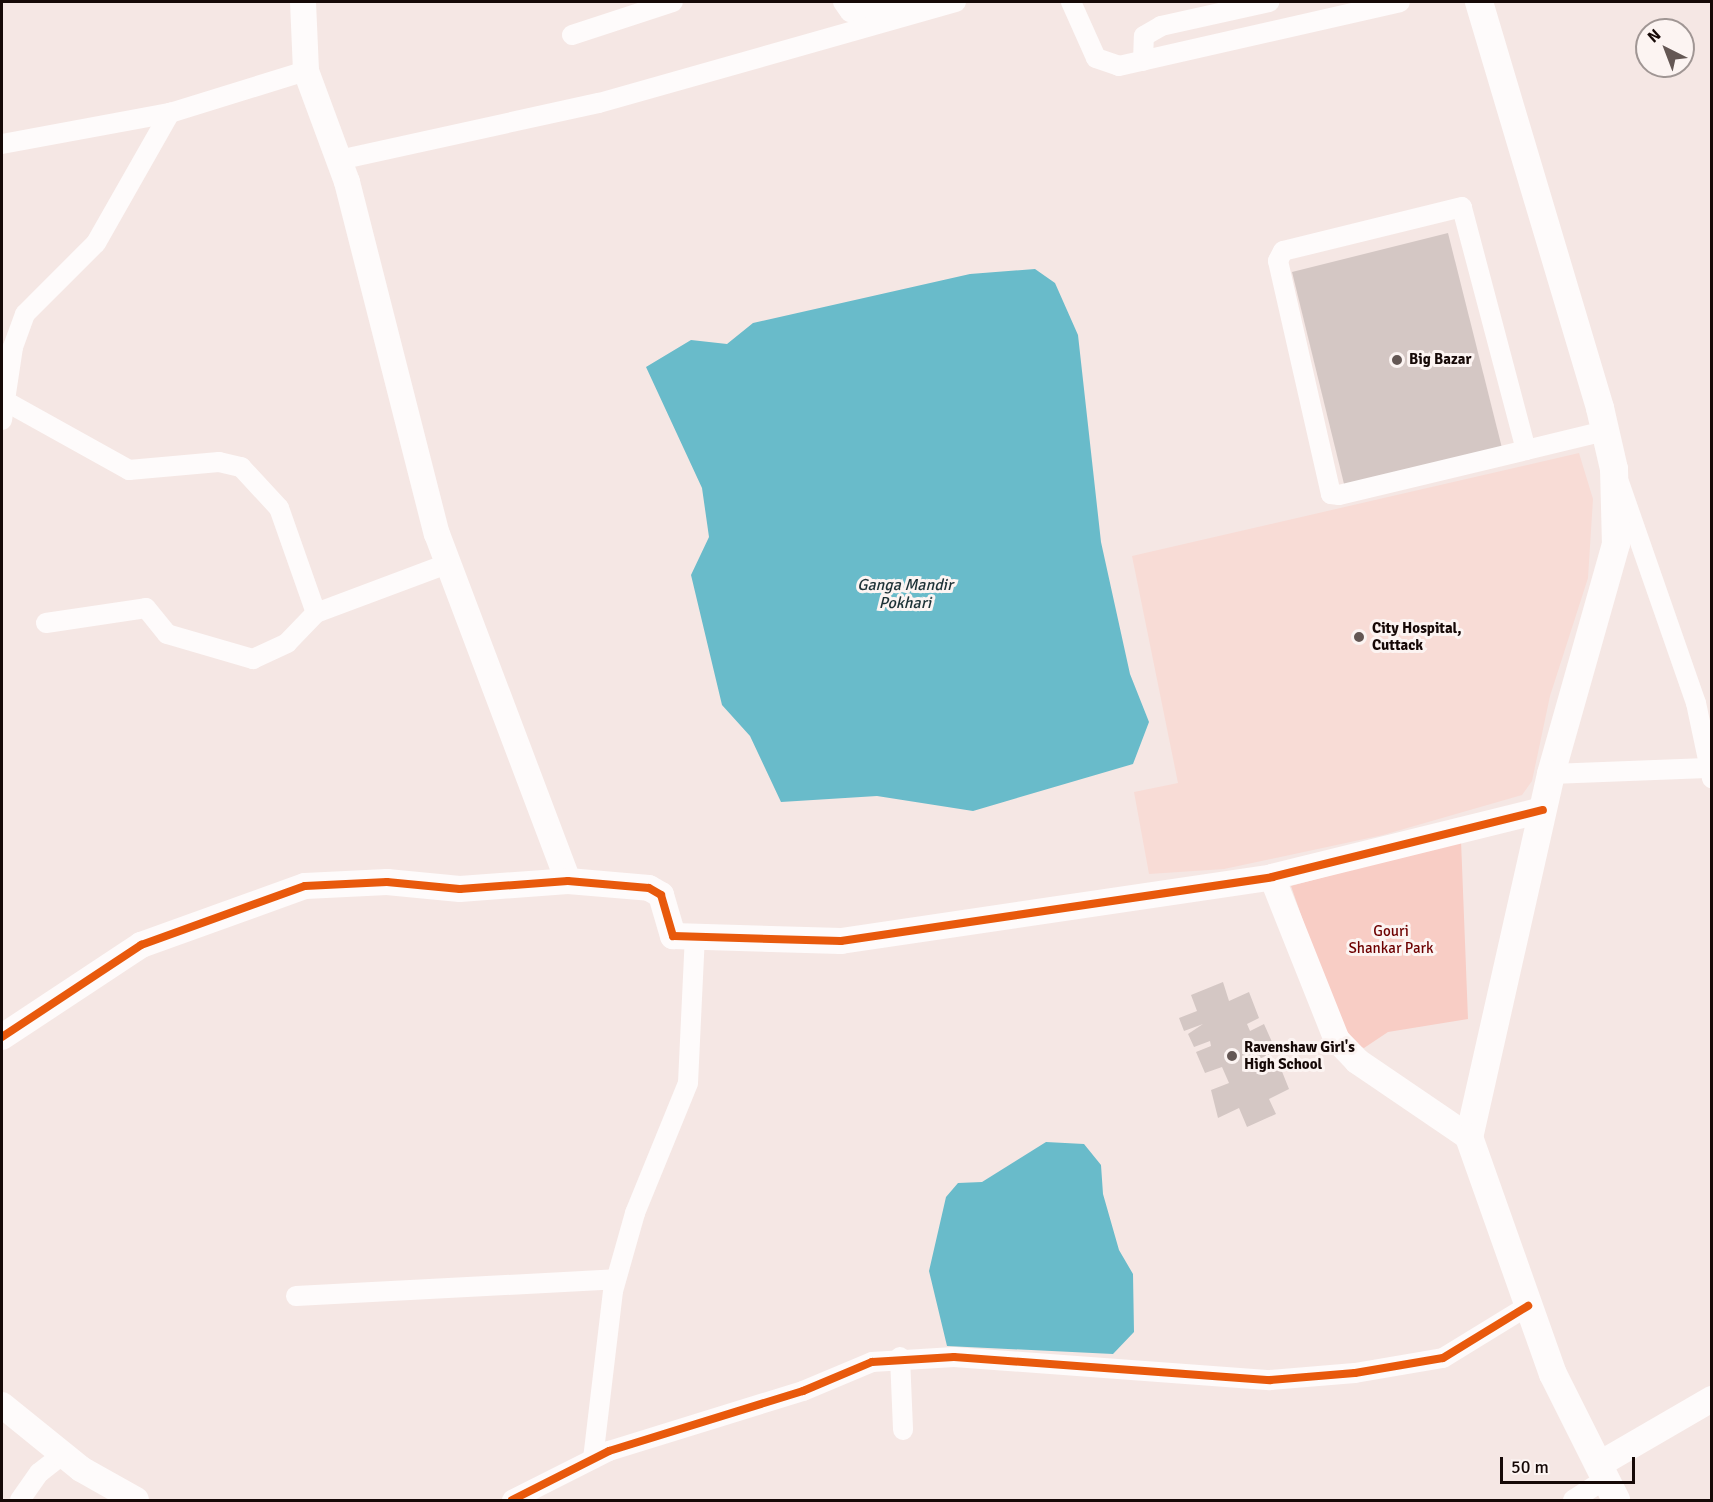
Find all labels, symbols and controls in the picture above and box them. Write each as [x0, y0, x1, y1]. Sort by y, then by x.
north arrow [1635, 18, 1695, 78]
text: N [1643, 25, 1665, 47]
place label: Big Bazar [1409, 351, 1471, 369]
marker: Big Bazar [1390, 353, 1404, 367]
water label: Ganga Mandir Pokhari [857, 575, 953, 613]
place label: City Hospital, Cuttack [1372, 619, 1462, 654]
marker: City Hospital, Cuttack [1350, 628, 1368, 646]
park label: Gouri Shankar Park [1348, 922, 1434, 957]
place label: Ravenshaw Girl's High School [1244, 1038, 1355, 1073]
marker: Ravenshaw Girl's High School [1225, 1049, 1239, 1063]
scale bar [1503, 1445, 1638, 1483]
text: 50 m [1511, 1456, 1549, 1478]

